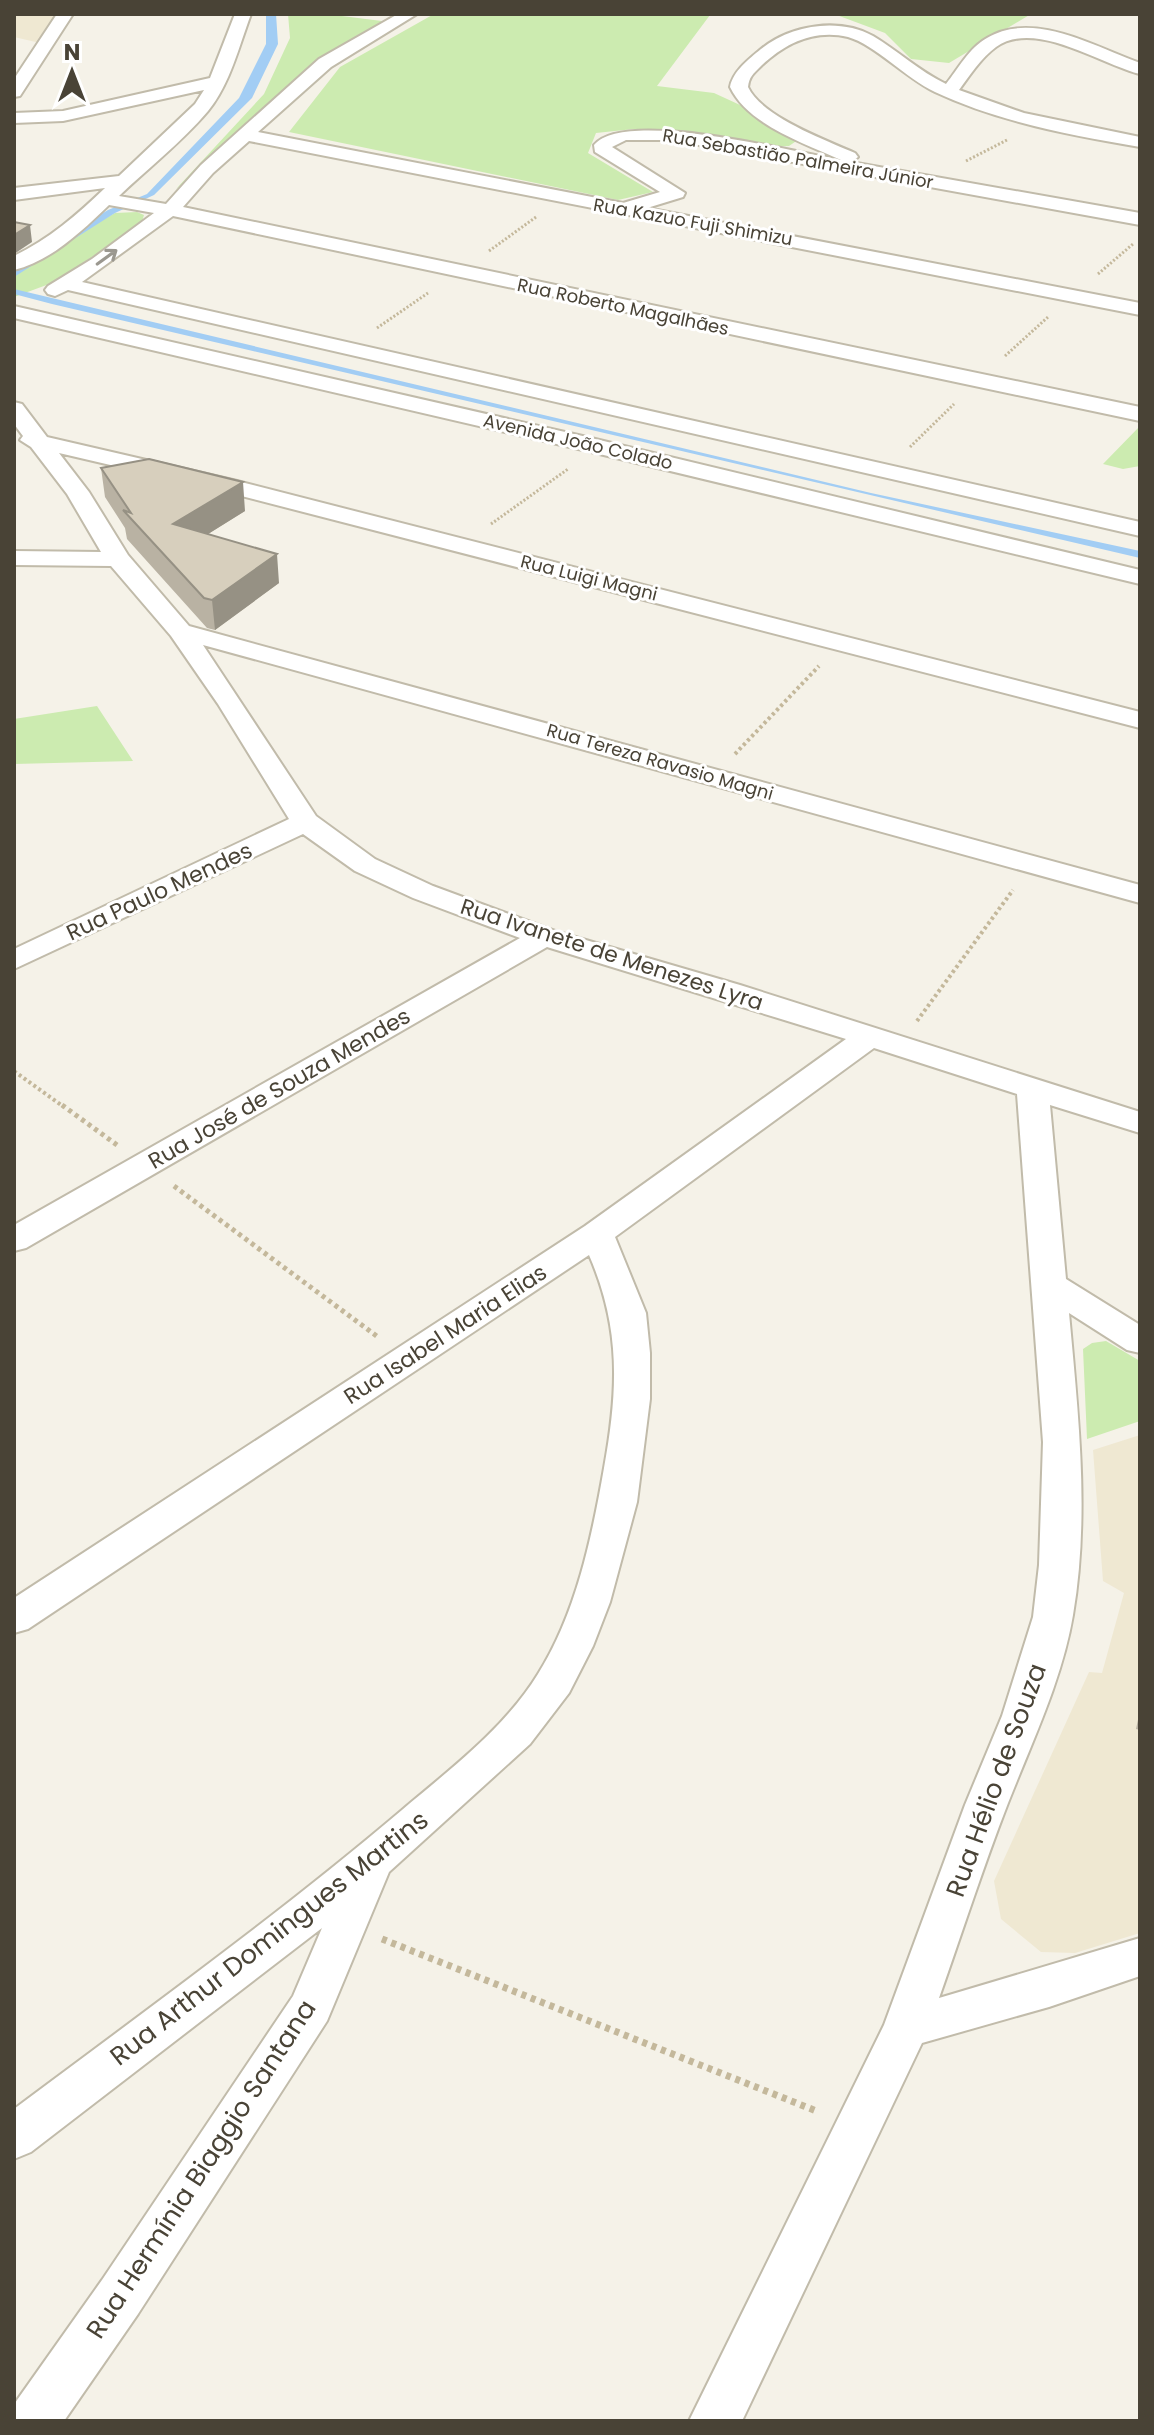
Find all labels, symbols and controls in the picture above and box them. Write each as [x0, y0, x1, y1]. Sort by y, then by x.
north arrow [32, 32, 112, 112]
text: N [64, 37, 80, 68]
street label: Rua Sebastião Palmeira Júnior [661, 122, 936, 195]
street label: Rua Kazuo Fuji Shimizu [591, 192, 795, 251]
one-way arrow [95, 249, 117, 265]
street label: Rua Roberto Magalhães [515, 272, 731, 341]
street label: Avenida João Colado [481, 408, 675, 475]
street label: Rua Luigi Magni [518, 548, 660, 607]
street label: Rua Tereza Ravasio Magni [544, 717, 776, 806]
street label: Rua Paulo Mendes [61, 835, 257, 948]
street label: Rua Ivanete de Menezes Lyra [456, 891, 767, 1018]
street label: Rua José de Souza Mendes [143, 1001, 416, 1176]
street label: Rua Isabel Maria Elias [338, 1257, 553, 1412]
street label: Rua Hélio de Souza [937, 1658, 1055, 1902]
street label: Rua Arthur Domingues Martins [102, 1802, 436, 2074]
street label: Rua Hermínia Biaggio Santana [78, 1993, 324, 2345]

